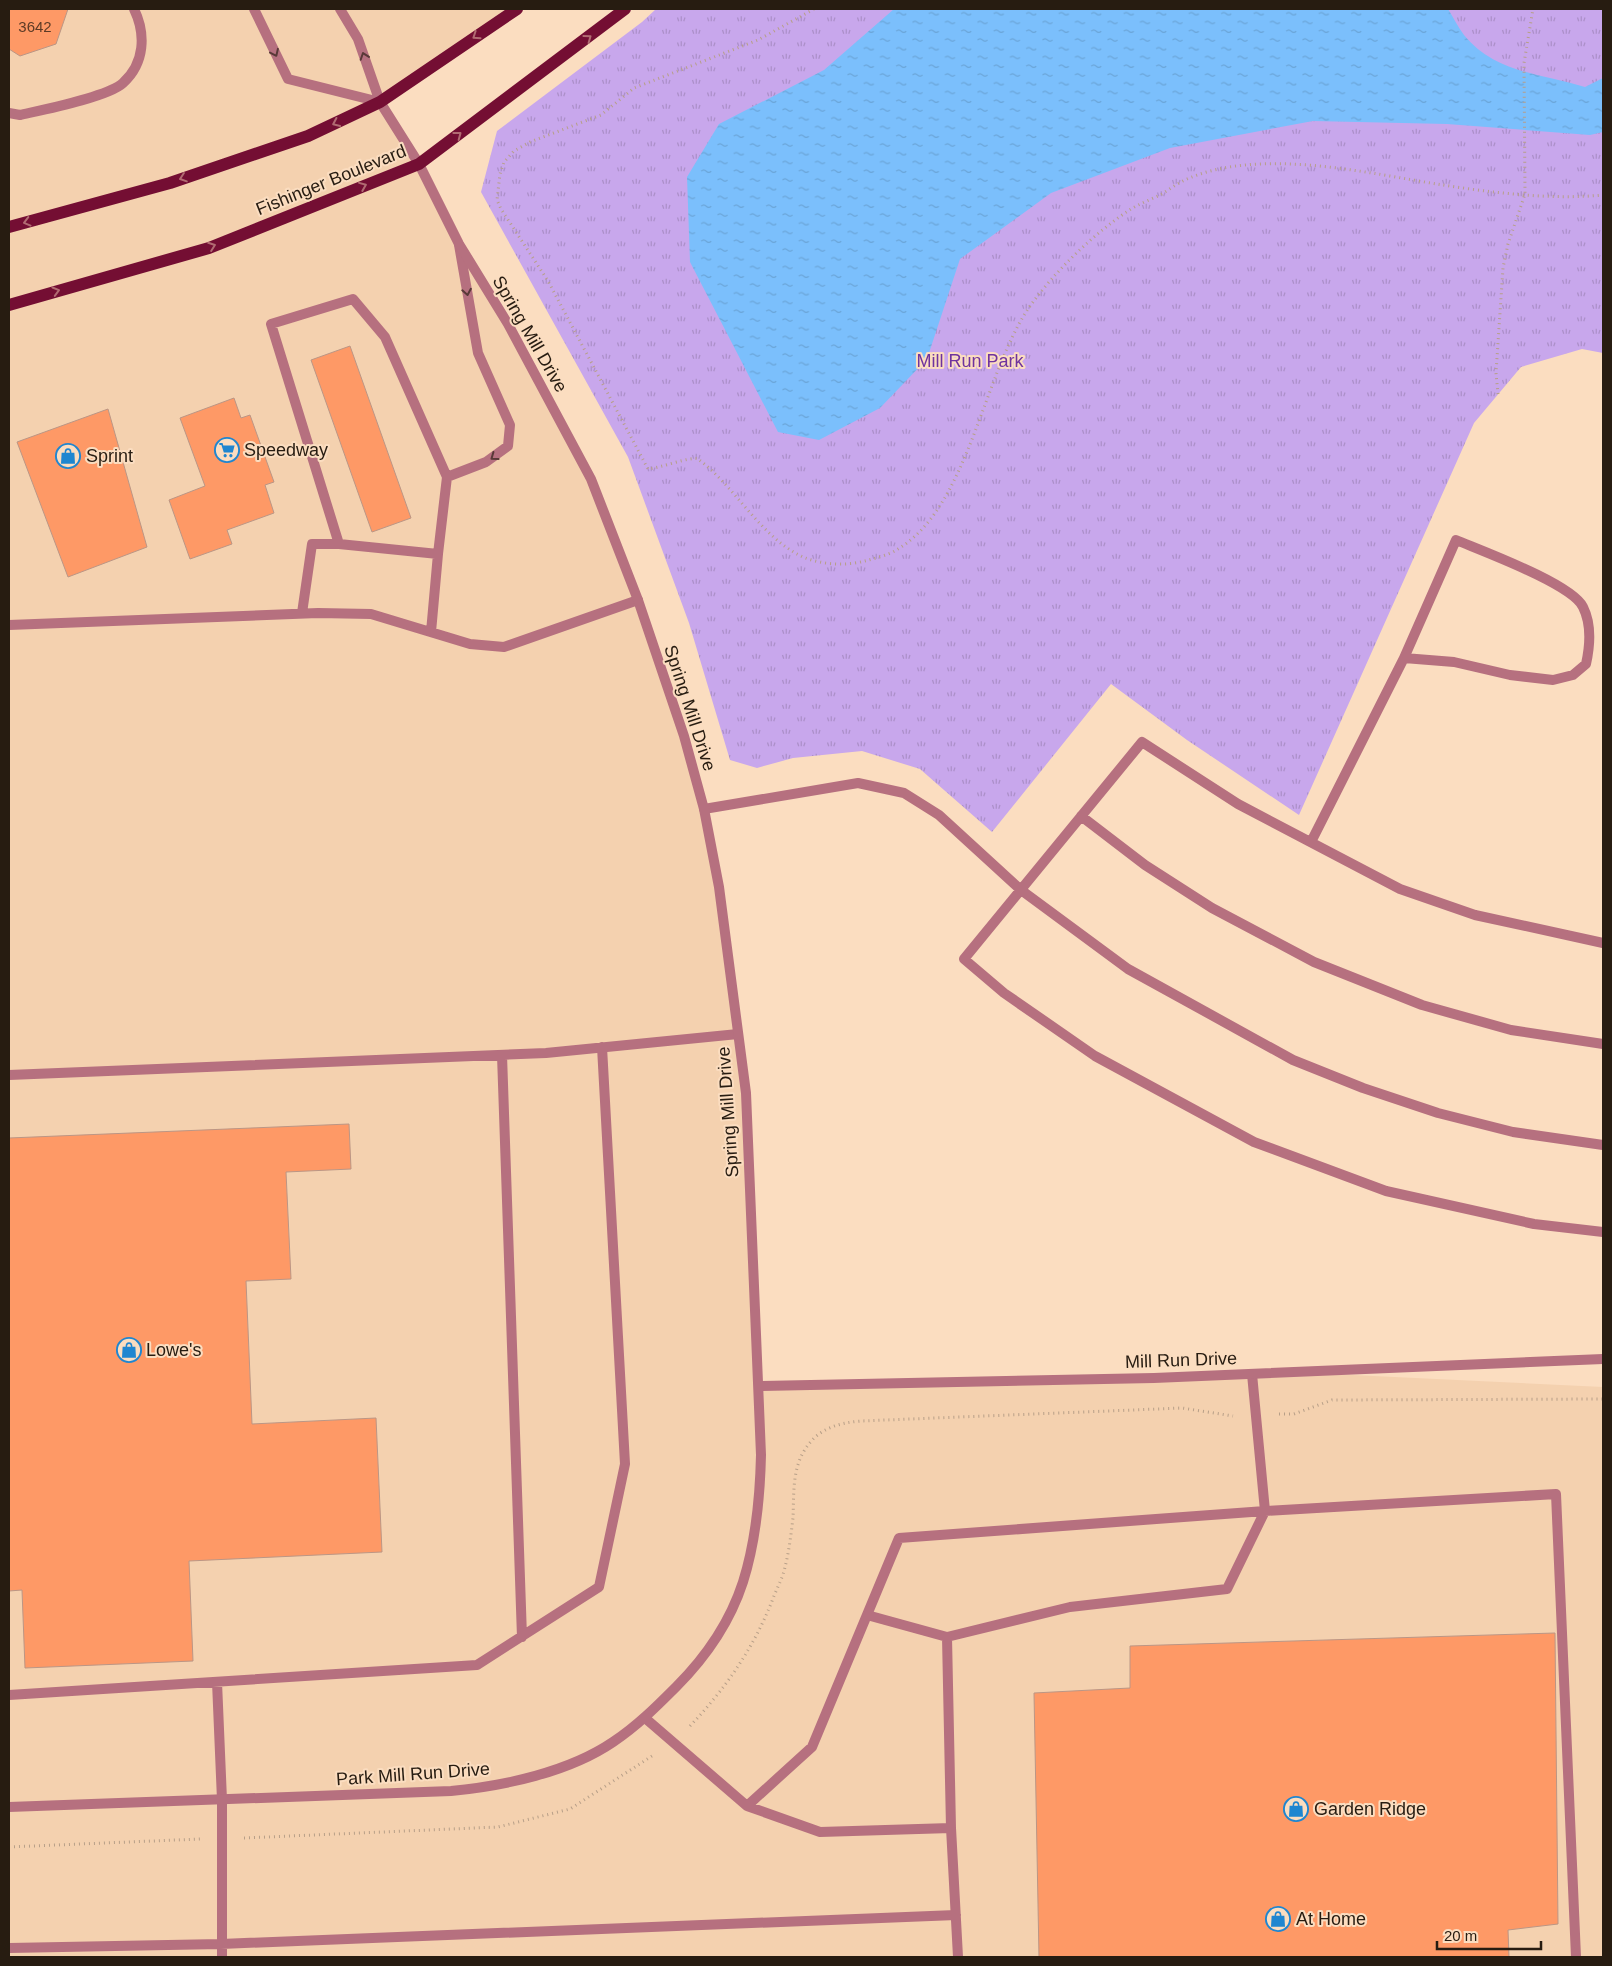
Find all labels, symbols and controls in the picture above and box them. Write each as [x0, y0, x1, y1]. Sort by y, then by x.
house number: 3642 [18, 18, 52, 35]
one-way arrow [472, 30, 482, 39]
one-way arrow [582, 35, 592, 44]
one-way arrow [269, 48, 279, 57]
one-way arrow [360, 52, 370, 61]
one-way arrow [332, 117, 341, 127]
one-way arrow [452, 132, 461, 140]
street label: Fishinger Boulevard [253, 141, 409, 219]
one-way arrow [179, 172, 188, 182]
one-way arrow [358, 182, 367, 193]
one-way arrow [23, 217, 31, 227]
one-way arrow [207, 242, 216, 252]
street label: Spring Mill Drive [489, 272, 571, 396]
one-way arrow [51, 287, 59, 297]
one-way arrow [462, 287, 472, 296]
park label: Mill Run Park [916, 351, 1025, 371]
supermarket icon: Speedway [214, 437, 240, 463]
place label: Speedway [244, 440, 328, 460]
shop icon: Sprint [55, 443, 81, 469]
place label: Sprint [86, 446, 133, 466]
one-way arrow [491, 451, 500, 459]
street label: Spring Mill Drive [660, 643, 720, 773]
street label: Spring Mill Drive [713, 1046, 743, 1178]
shop icon: Lowe's [116, 1337, 142, 1363]
place label: Lowe's [146, 1340, 201, 1360]
street label: Mill Run Drive [1125, 1348, 1237, 1372]
street label: Park Mill Run Drive [335, 1759, 491, 1789]
shop icon: Garden Ridge [1283, 1796, 1309, 1822]
place label: Garden Ridge [1314, 1799, 1426, 1819]
shop icon: At Home [1265, 1906, 1291, 1932]
place label: At Home [1296, 1909, 1366, 1929]
scale bar [1437, 1918, 1541, 1950]
text: 20 m [1444, 1927, 1477, 1944]

